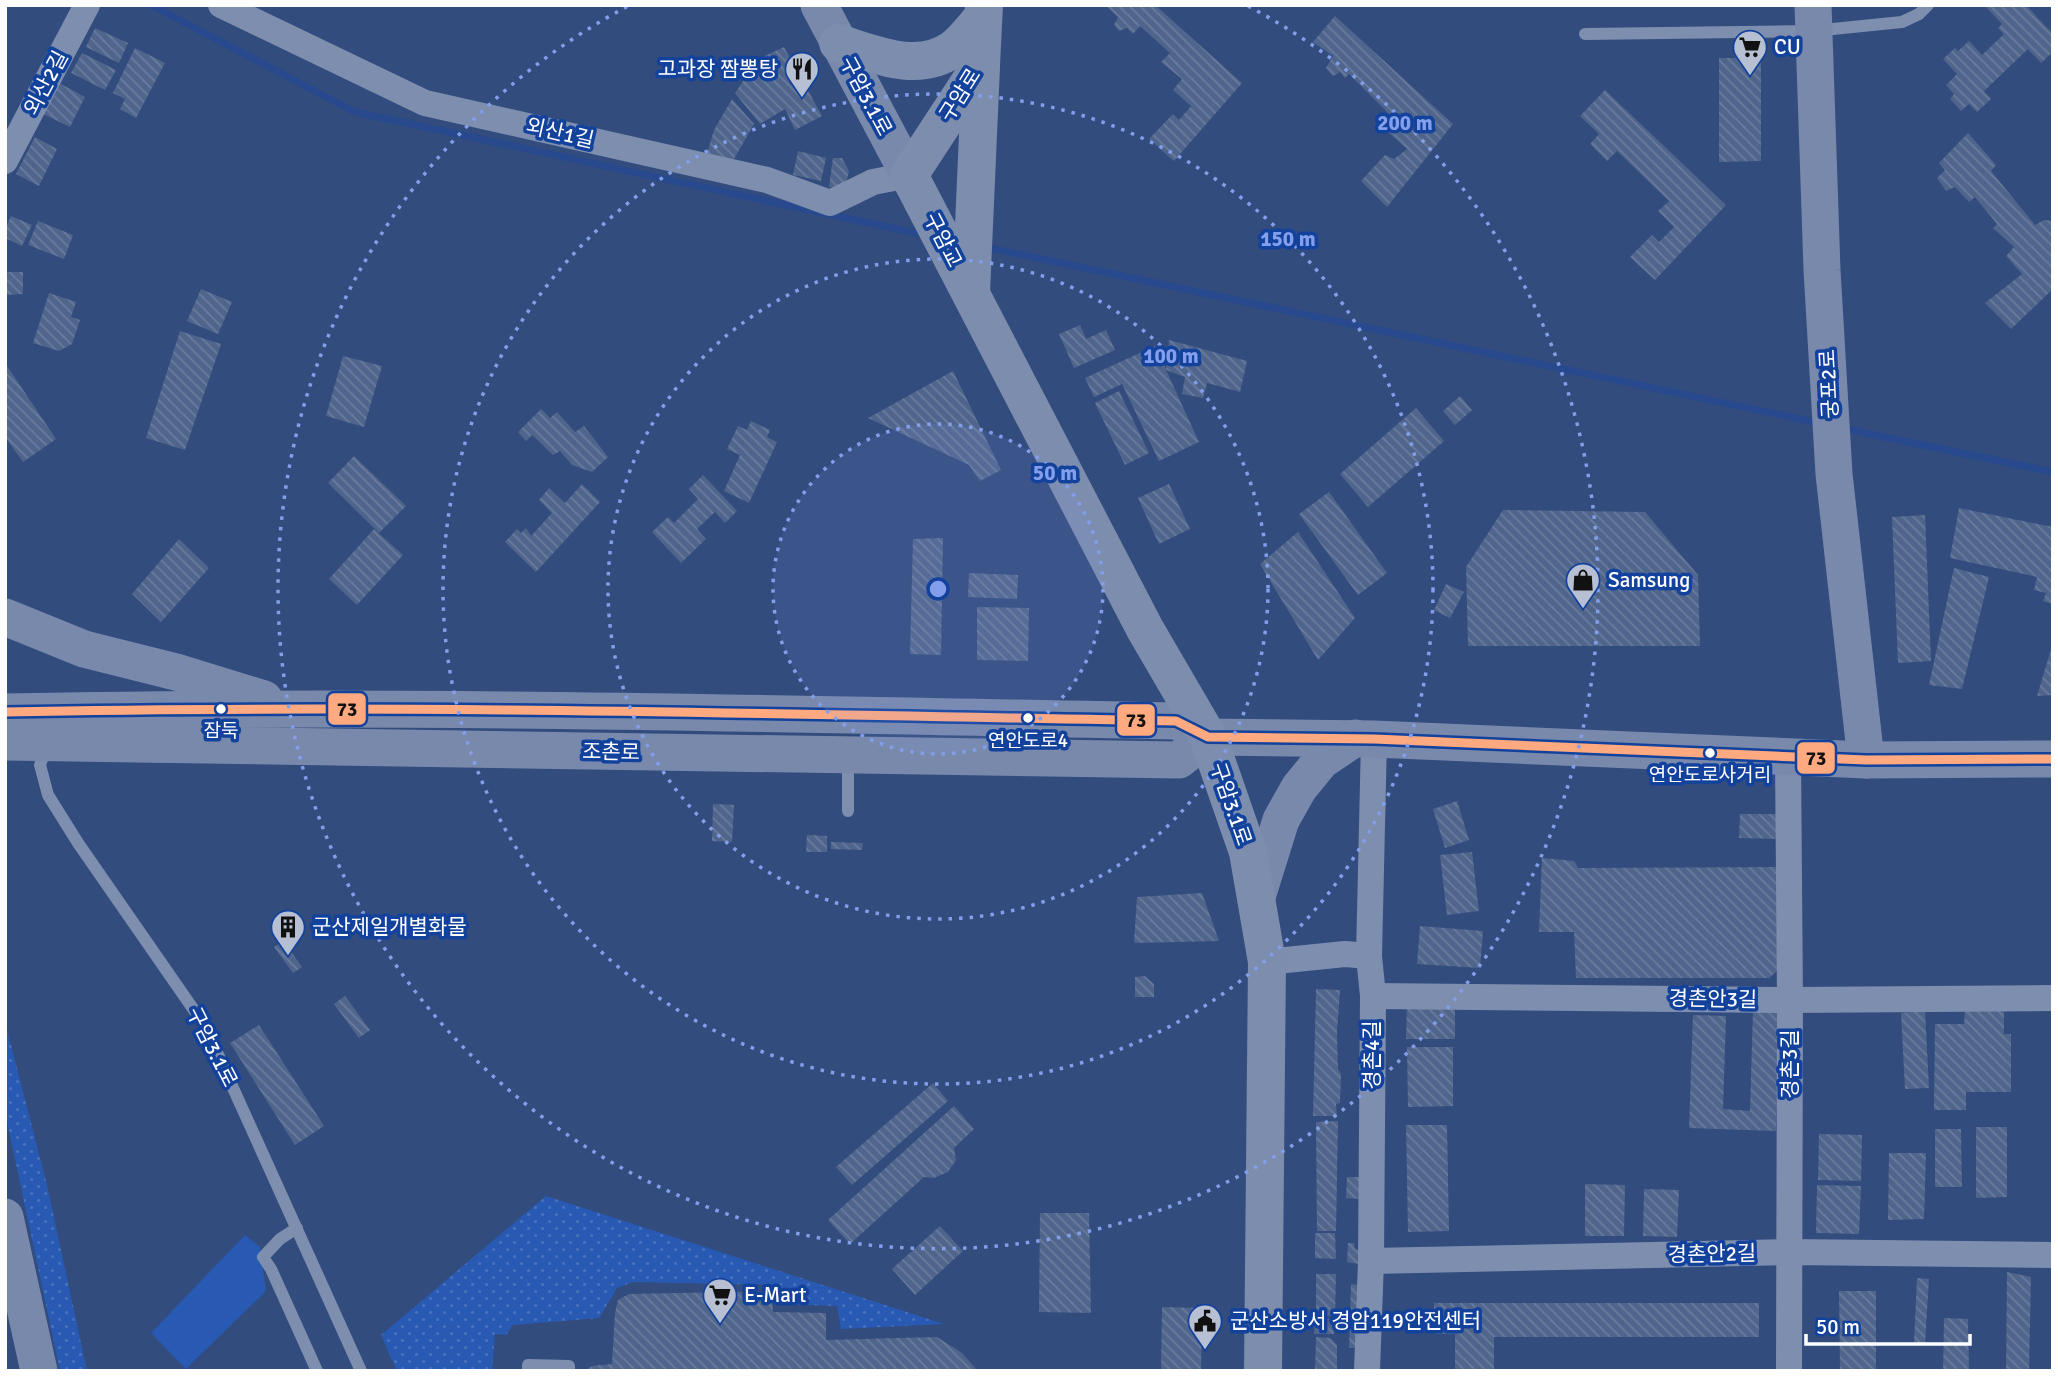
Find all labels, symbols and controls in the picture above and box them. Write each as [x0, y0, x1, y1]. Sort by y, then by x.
supermarket icon: CU [1731, 28, 1769, 77]
place label: CU [1774, 34, 1801, 60]
street label: 외산2길 [18, 46, 74, 120]
restaurant icon: 고과장 짬뽕탕 [783, 50, 821, 99]
street label: 구암3.1로 [834, 52, 898, 140]
place label: 고과장 짬뽕탕 [657, 56, 778, 82]
street label: 구암로 [934, 64, 986, 126]
text: 200 m [1377, 110, 1433, 136]
street label: 외산1길 [523, 113, 597, 153]
street label: 구암교 [918, 208, 968, 272]
text: 150 m [1260, 226, 1316, 252]
text: 100 m [1143, 343, 1199, 369]
street label: 궁포2로 [1814, 349, 1844, 419]
text: 50 m [1033, 460, 1077, 486]
shop icon: Samsung [1564, 561, 1602, 610]
place label: Samsung [1608, 567, 1690, 593]
centre of rings [926, 577, 950, 601]
line badge: 73 [327, 692, 367, 726]
text: 73 [337, 698, 357, 722]
marker: 잠둑 [214, 702, 228, 716]
line badge: 73 [1116, 703, 1156, 737]
text: 73 [1126, 709, 1146, 733]
marker: 연안도로4 [1021, 711, 1035, 725]
place label: 잠둑 [204, 719, 238, 743]
place label: 연안도로4 [988, 729, 1068, 753]
street label: 조촌로 [582, 738, 640, 766]
line badge: 73 [1796, 741, 1836, 775]
marker: 연안도로사거리 [1703, 746, 1717, 760]
text: 73 [1806, 747, 1826, 771]
street label: 구암3.1로 [1205, 759, 1257, 849]
place label: 연안도로사거리 [1649, 763, 1771, 787]
building icon: 군산제일개별화물 [269, 908, 307, 957]
place label: 군산제일개별화물 [312, 914, 467, 940]
street label: 경촌안3길 [1668, 985, 1758, 1013]
street label: 구암3.1로 [181, 1003, 243, 1091]
street label: 경촌4길 [1359, 1020, 1385, 1090]
street label: 경촌3길 [1777, 1029, 1803, 1099]
street label: 경촌안2길 [1667, 1240, 1757, 1268]
supermarket icon: E-Mart [701, 1276, 739, 1325]
place label: E-Mart [744, 1282, 806, 1308]
public building icon: 군산소방서 경암119안전센터 [1186, 1302, 1224, 1351]
scale bar [1806, 1302, 1970, 1346]
place label: 군산소방서 경암119안전센터 [1230, 1308, 1481, 1334]
text: 50 m [1816, 1314, 1860, 1340]

